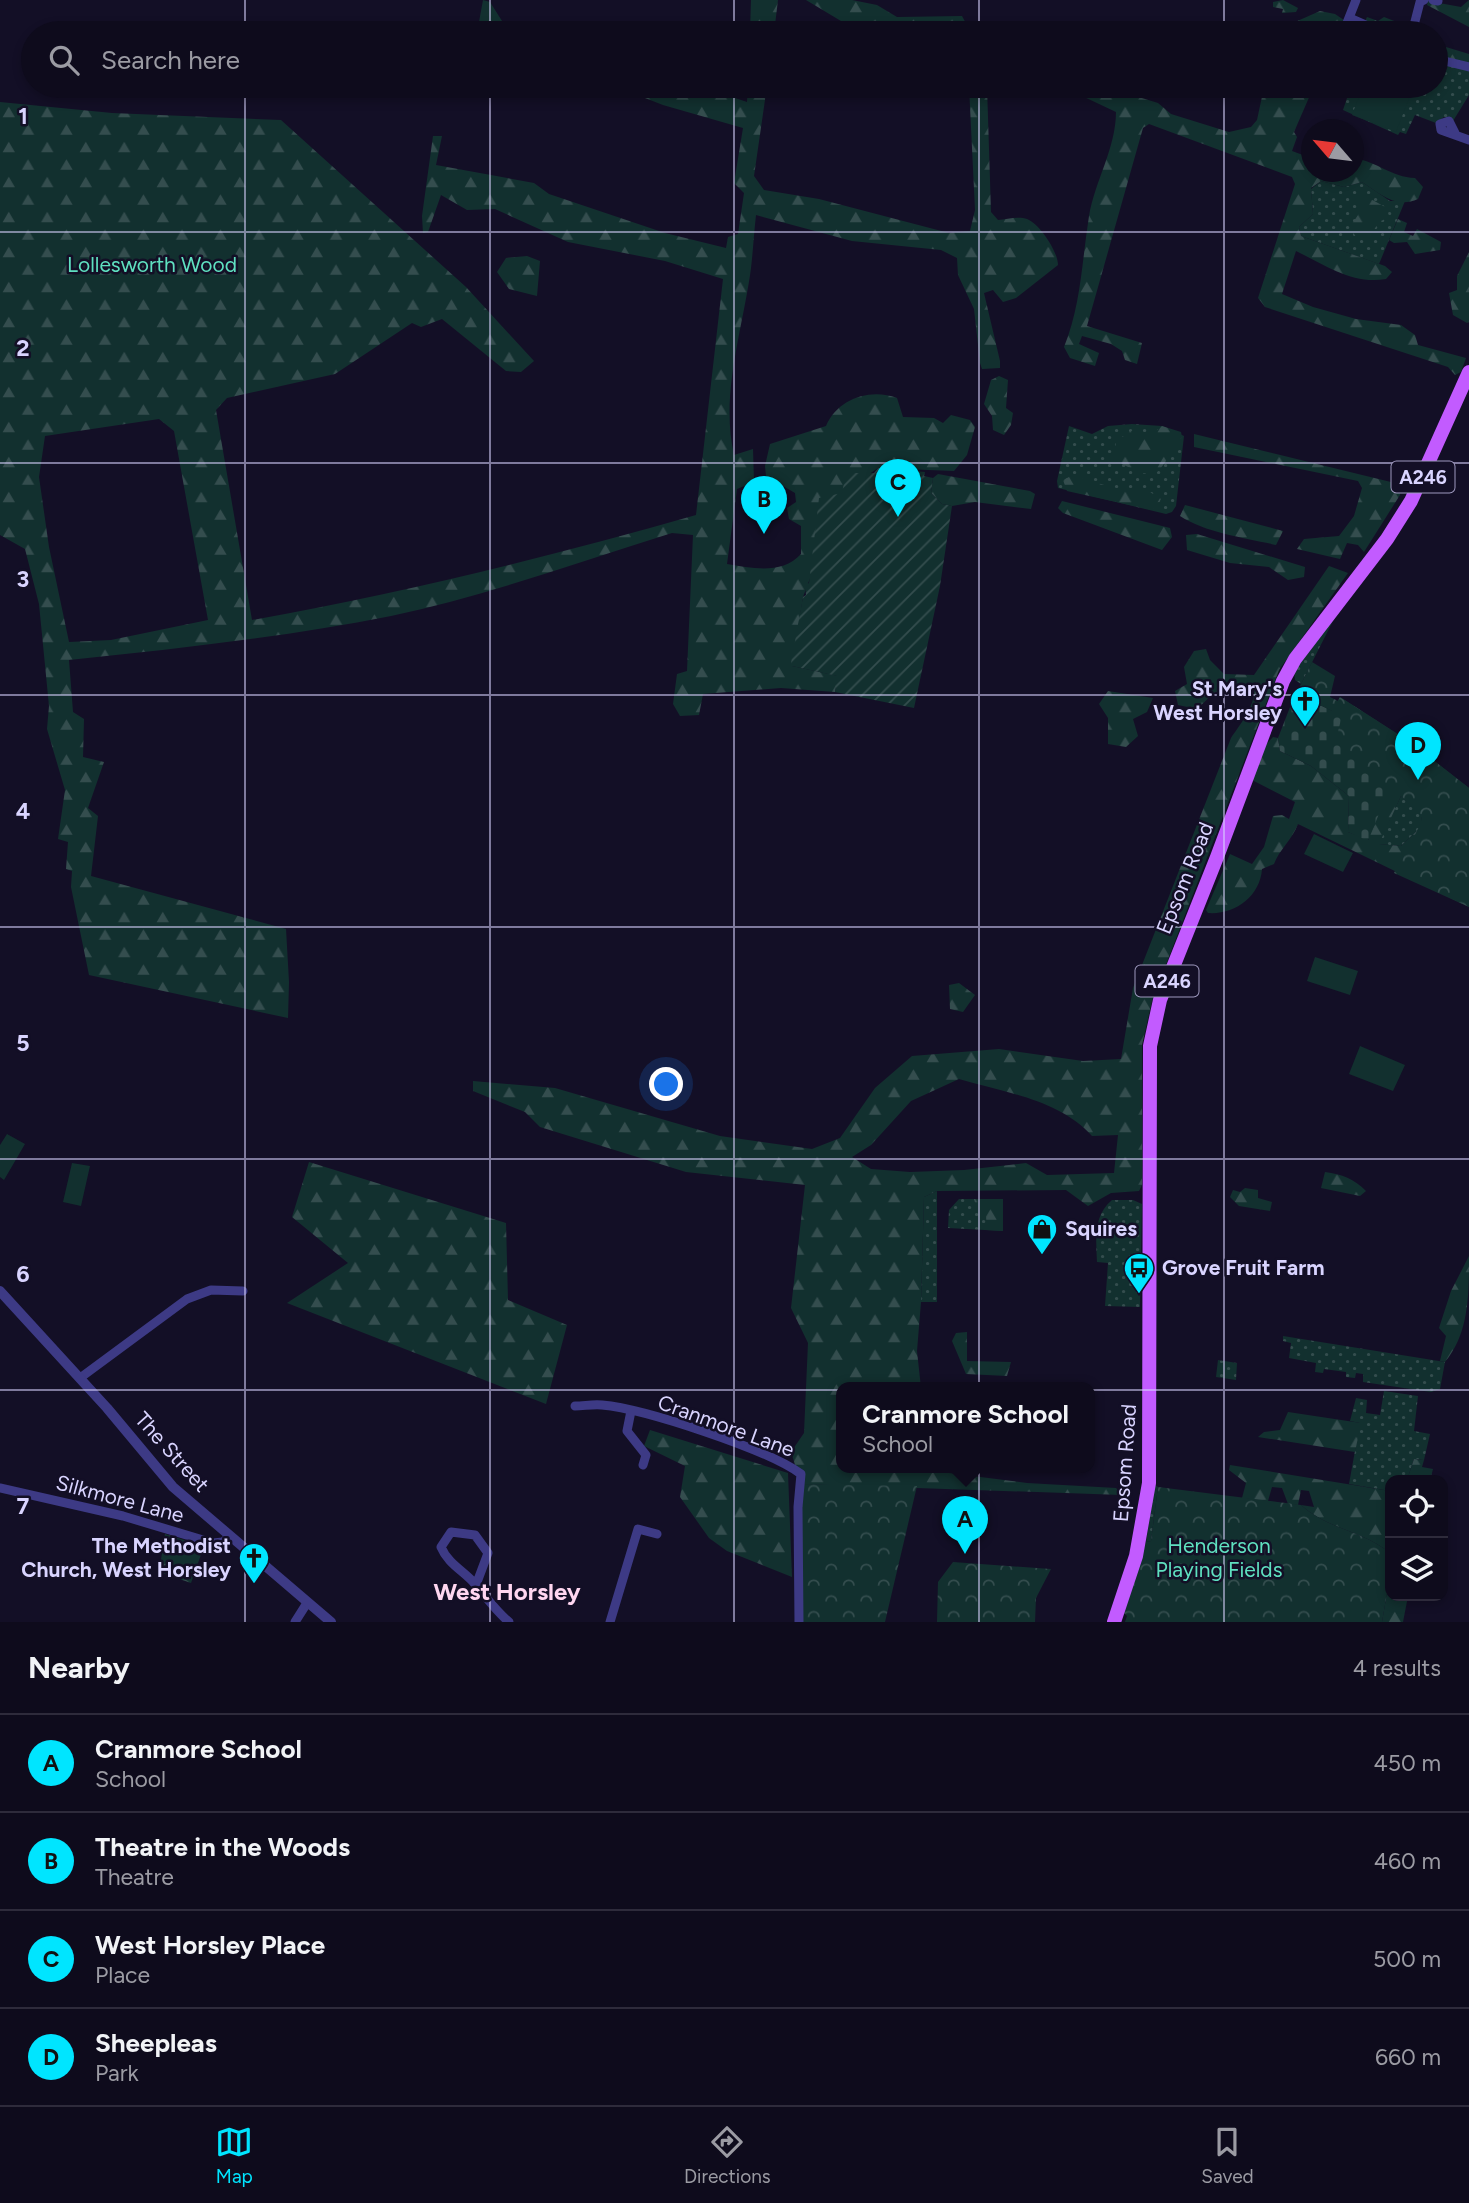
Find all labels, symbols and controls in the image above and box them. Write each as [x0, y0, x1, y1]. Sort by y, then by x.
search box [21, 21, 1448, 98]
icon: search [45, 41, 83, 79]
text: Search here [101, 44, 240, 76]
text: 1 [18, 102, 28, 130]
north arrow [1301, 119, 1364, 182]
park label: Lollesworth Wood [67, 252, 237, 277]
text: 2 [16, 334, 30, 362]
pin: C [875, 459, 921, 517]
road number: A246 [1392, 462, 1454, 492]
pin: B [741, 476, 787, 534]
text: 3 [17, 565, 29, 593]
place label: St Mary's West Horsley [1153, 676, 1283, 725]
church icon: St Mary's West Horsley [1288, 684, 1322, 728]
pin: D [1395, 722, 1441, 780]
text: 4 [16, 797, 30, 825]
street label: Epsom Road [1151, 818, 1218, 937]
road number: A246 [1136, 965, 1198, 996]
text: 5 [16, 1029, 30, 1057]
your location [649, 1067, 683, 1101]
shop icon: Squires [1025, 1212, 1059, 1256]
place label: Squires [1065, 1216, 1137, 1241]
bus stop icon: Grove Fruit Farm [1122, 1251, 1156, 1295]
place label: Grove Fruit Farm [1162, 1255, 1324, 1280]
text: 6 [16, 1260, 30, 1288]
popup [836, 1382, 1095, 1473]
street label: Cranmore Lane [655, 1389, 798, 1462]
text: Cranmore School [862, 1398, 1069, 1430]
street label: Epsom Road [1108, 1403, 1141, 1523]
street label: The Street [130, 1407, 215, 1497]
text: School [862, 1430, 933, 1458]
street label: Silkmore Lane [54, 1469, 187, 1528]
map controls [1385, 1475, 1448, 1601]
button: locate [1385, 1475, 1448, 1538]
text: 7 [17, 1492, 30, 1520]
pin: A [942, 1496, 988, 1554]
place label: The Methodist Church, West Horsley [21, 1533, 232, 1582]
park label: Henderson Playing Fields [1156, 1533, 1282, 1582]
button: layers [1385, 1538, 1448, 1601]
church icon: The Methodist Church, West Horsley [237, 1541, 271, 1585]
district label: West Horsley [433, 1577, 581, 1606]
text: Nearby [28, 1649, 130, 1686]
text: 4 results [1353, 1654, 1441, 1682]
text: Cranmore School [95, 1733, 302, 1765]
text: A [43, 1749, 59, 1777]
text: 450 m [1373, 1749, 1441, 1777]
text: School [95, 1765, 166, 1793]
text: Theatre in the Woods [95, 1831, 350, 1863]
text: B [44, 1847, 58, 1875]
text: 460 m [1374, 1847, 1441, 1875]
text: Theatre [95, 1863, 174, 1891]
text: West Horsley Place [95, 1929, 325, 1961]
text: C [43, 1945, 59, 1973]
text: 500 m [1373, 1945, 1441, 1973]
text: Place [95, 1961, 150, 1989]
text: Sheepleas [95, 2027, 217, 2059]
text: D [43, 2043, 59, 2071]
text: 660 m [1375, 2043, 1441, 2071]
text: Park [95, 2059, 139, 2087]
tab: Map [215, 2123, 253, 2188]
tab: Directions [684, 2123, 771, 2188]
tab: Saved [1201, 2123, 1254, 2188]

